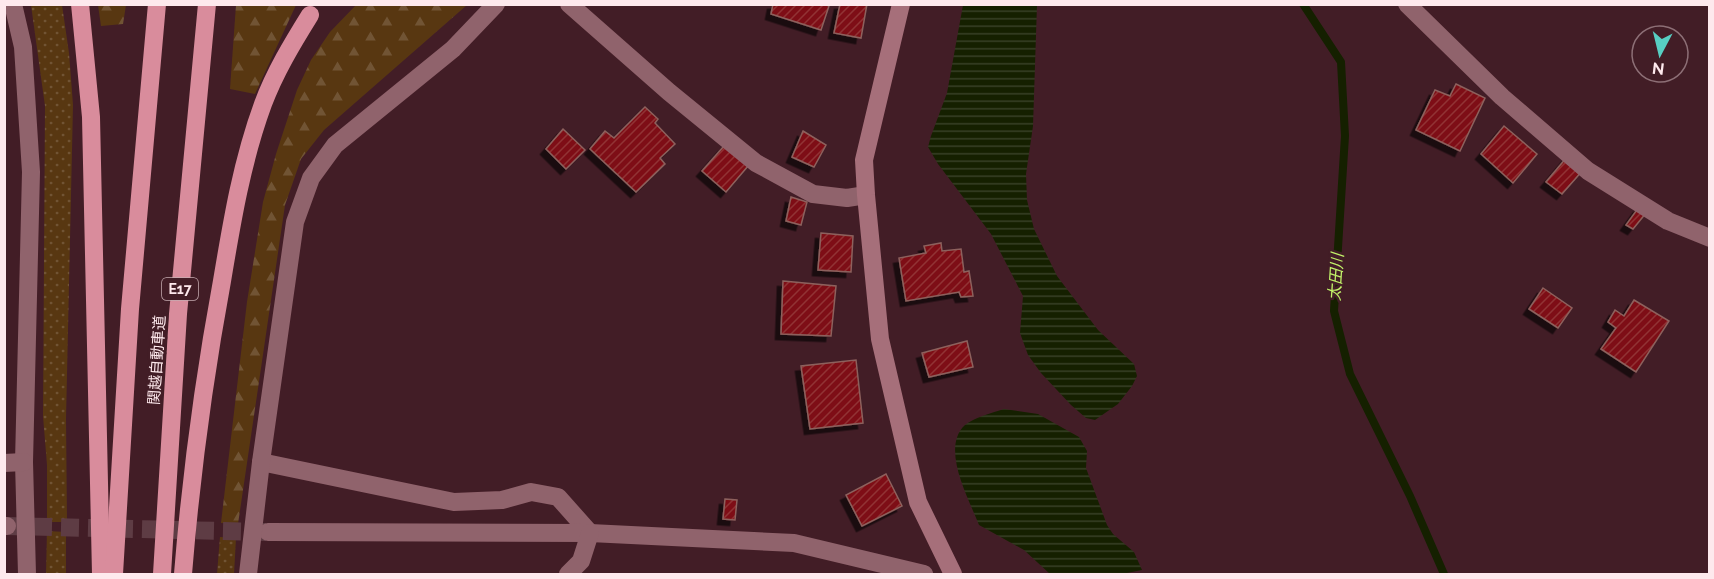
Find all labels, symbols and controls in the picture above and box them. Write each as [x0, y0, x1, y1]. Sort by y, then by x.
north arrow [1630, 24, 1690, 84]
text: N [1651, 58, 1665, 79]
water label: 太田川 [1325, 250, 1347, 302]
road number: E17 [162, 278, 198, 300]
street label: 関越自動車道 [145, 314, 169, 406]

